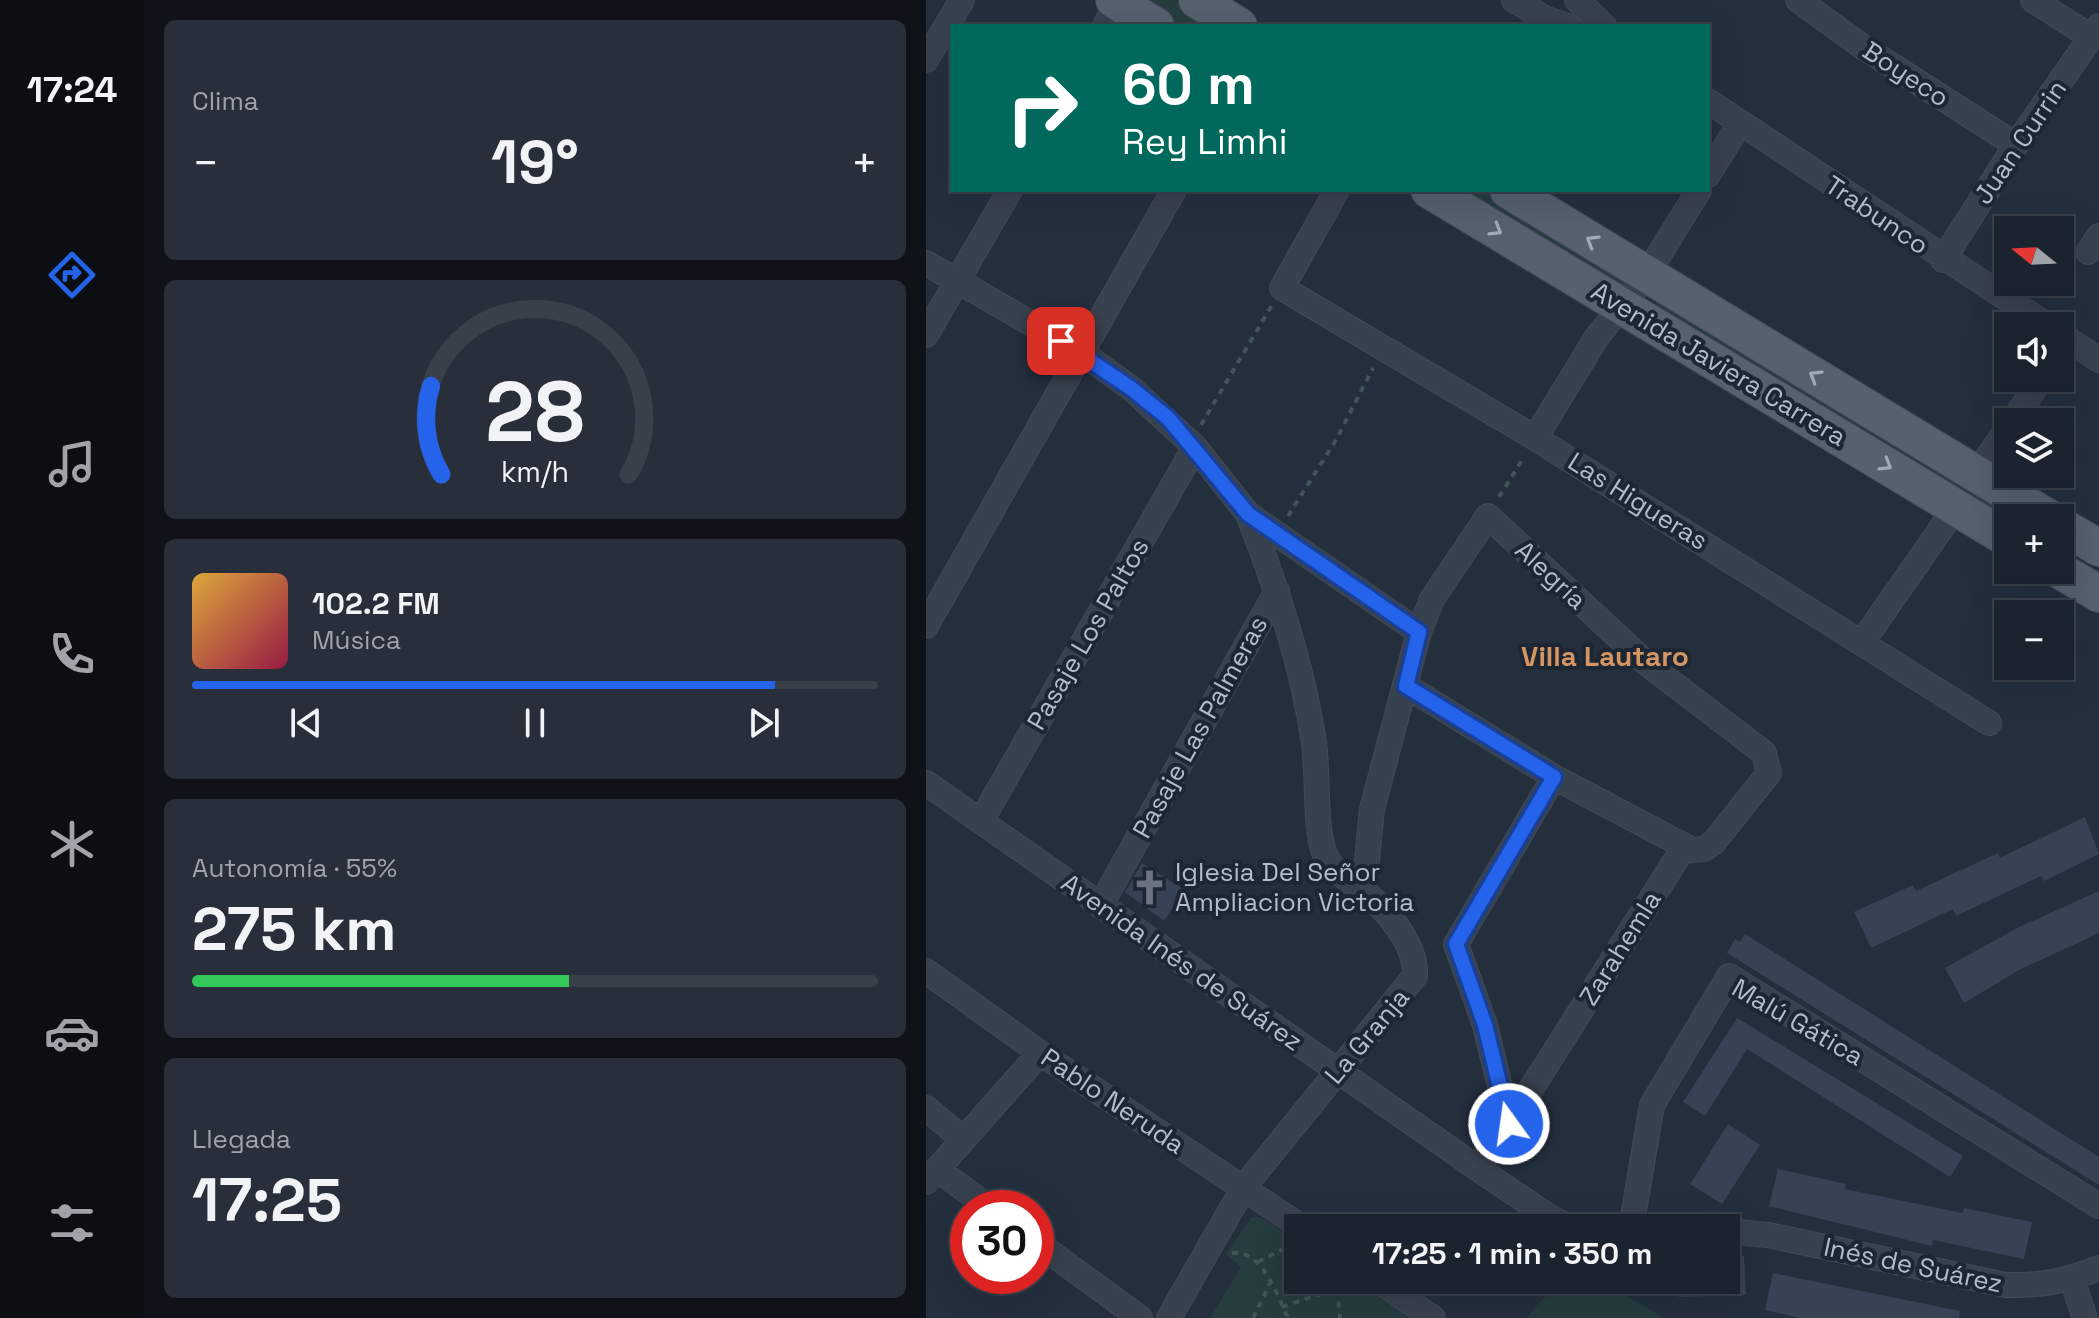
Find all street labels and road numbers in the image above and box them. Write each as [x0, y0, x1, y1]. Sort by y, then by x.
street label: Boyeco [1856, 34, 1956, 114]
street label: Juan Currin [1966, 73, 2074, 211]
street label: Trabunco [1819, 168, 1935, 262]
street label: Avenida Javiera Carrera [1585, 274, 1853, 454]
street label: Las Higueras [1562, 445, 1714, 557]
street label: Pasaje Los Paltos [1019, 532, 1157, 736]
street label: Alegría [1508, 533, 1594, 617]
street label: Pasaje Las Palmeras [1125, 610, 1275, 844]
street label: Avenida Inés de Suárez [1055, 866, 1309, 1058]
street label: Zarahemla [1571, 884, 1669, 1012]
street label: Malú Gática [1726, 971, 1870, 1073]
street label: La Granja [1317, 981, 1417, 1091]
street label: Pablo Neruda [1035, 1040, 1191, 1162]
street label: Inés de Suárez [1821, 1230, 2005, 1300]

